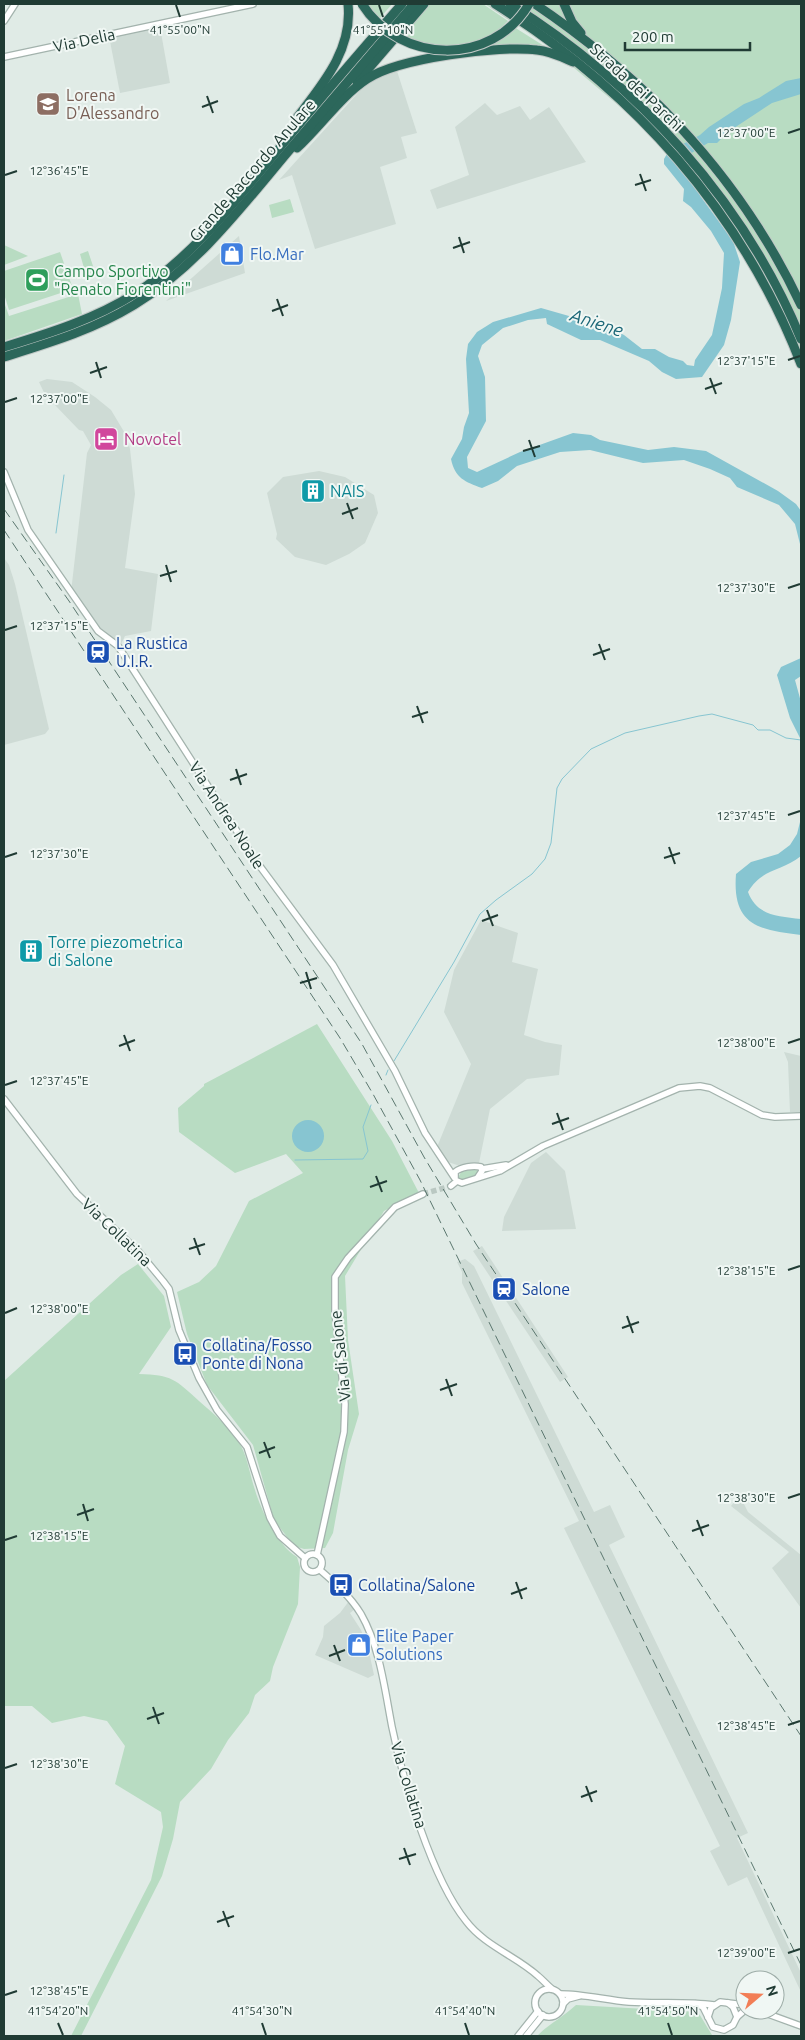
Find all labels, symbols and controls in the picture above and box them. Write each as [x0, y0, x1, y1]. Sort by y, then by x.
scale bar [625, 20, 750, 52]
text: 41°55'00"N [150, 23, 210, 36]
text: 41°55'10"N [353, 23, 413, 36]
street label: Via Delia [51, 25, 117, 55]
text: 200 m [632, 28, 674, 45]
street label: Strada dei Parchi [587, 39, 687, 135]
place label: Lorena D'Alessandro [66, 86, 159, 122]
school or university icon: Lorena D'Alessandro [35, 91, 61, 117]
street label: Grande Raccordo Anulare [185, 95, 319, 245]
text: 12°37'00"E [717, 126, 776, 139]
text: 12°36'45"E [30, 164, 89, 177]
shop icon: Flo.Mar [219, 241, 245, 267]
place label: Flo.Mar [250, 245, 304, 263]
place label: Campo Sportivo "Renato Fiorentini" [54, 262, 191, 298]
sports icon: Campo Sportivo "Renato Fiorentini" [24, 267, 50, 293]
water label: Aniene [567, 304, 626, 340]
text: 12°37'15"E [717, 354, 776, 367]
text: 12°37'00"E [30, 392, 89, 405]
hotel icon: Novotel [93, 426, 119, 452]
place label: Novotel [124, 430, 181, 448]
building icon: NAIS [300, 478, 326, 504]
place label: NAIS [330, 482, 364, 500]
text: 12°37'30"E [717, 581, 776, 594]
text: 12°37'15"E [30, 619, 89, 632]
place label: La Rustica U.I.R. [116, 634, 188, 670]
station icon: La Rustica U.I.R. [85, 639, 111, 665]
street label: Via Andrea Noale [186, 758, 268, 872]
text: 12°37'45"E [717, 809, 776, 822]
text: 12°37'30"E [30, 847, 89, 860]
place label: Torre piezometrica di Salone [48, 933, 183, 969]
building icon: Torre piezometrica di Salone [18, 938, 44, 964]
text: 12°38'00"E [717, 1036, 776, 1049]
text: 12°37'45"E [30, 1074, 89, 1087]
street label: Via Collatina [78, 1194, 156, 1270]
text: 12°38'15"E [717, 1264, 776, 1277]
station icon: Salone [491, 1276, 517, 1302]
place label: Salone [522, 1280, 570, 1298]
text: 12°38'00"E [30, 1302, 89, 1315]
street label: Via di Salone [326, 1310, 354, 1402]
place label: Collatina/Fosso Ponte di Nona [202, 1336, 312, 1372]
bus stop icon: Collatina/Fosso Ponte di Nona [172, 1341, 198, 1367]
text: 12°38'30"E [717, 1491, 776, 1504]
text: 12°38'15"E [30, 1529, 89, 1542]
bus stop icon: Collatina/Salone [328, 1572, 354, 1598]
place label: Collatina/Salone [358, 1576, 475, 1594]
place label: Elite Paper Solutions [376, 1627, 454, 1663]
shop icon: Elite Paper Solutions [346, 1632, 372, 1658]
text: 12°38'45"E [717, 1719, 776, 1732]
street label: Via Collatina [387, 1739, 431, 1831]
text: 12°38'30"E [30, 1757, 89, 1770]
text: 12°39'00"E [717, 1946, 776, 1959]
north arrow [735, 1970, 785, 2020]
text: N [763, 1983, 782, 1998]
text: 12°38'45"E [30, 1984, 89, 1997]
text: 41°54'20"N [28, 2004, 88, 2017]
text: 41°54'30"N [232, 2004, 292, 2017]
text: 41°54'40"N [435, 2004, 495, 2017]
text: 41°54'50"N [638, 2004, 698, 2017]

